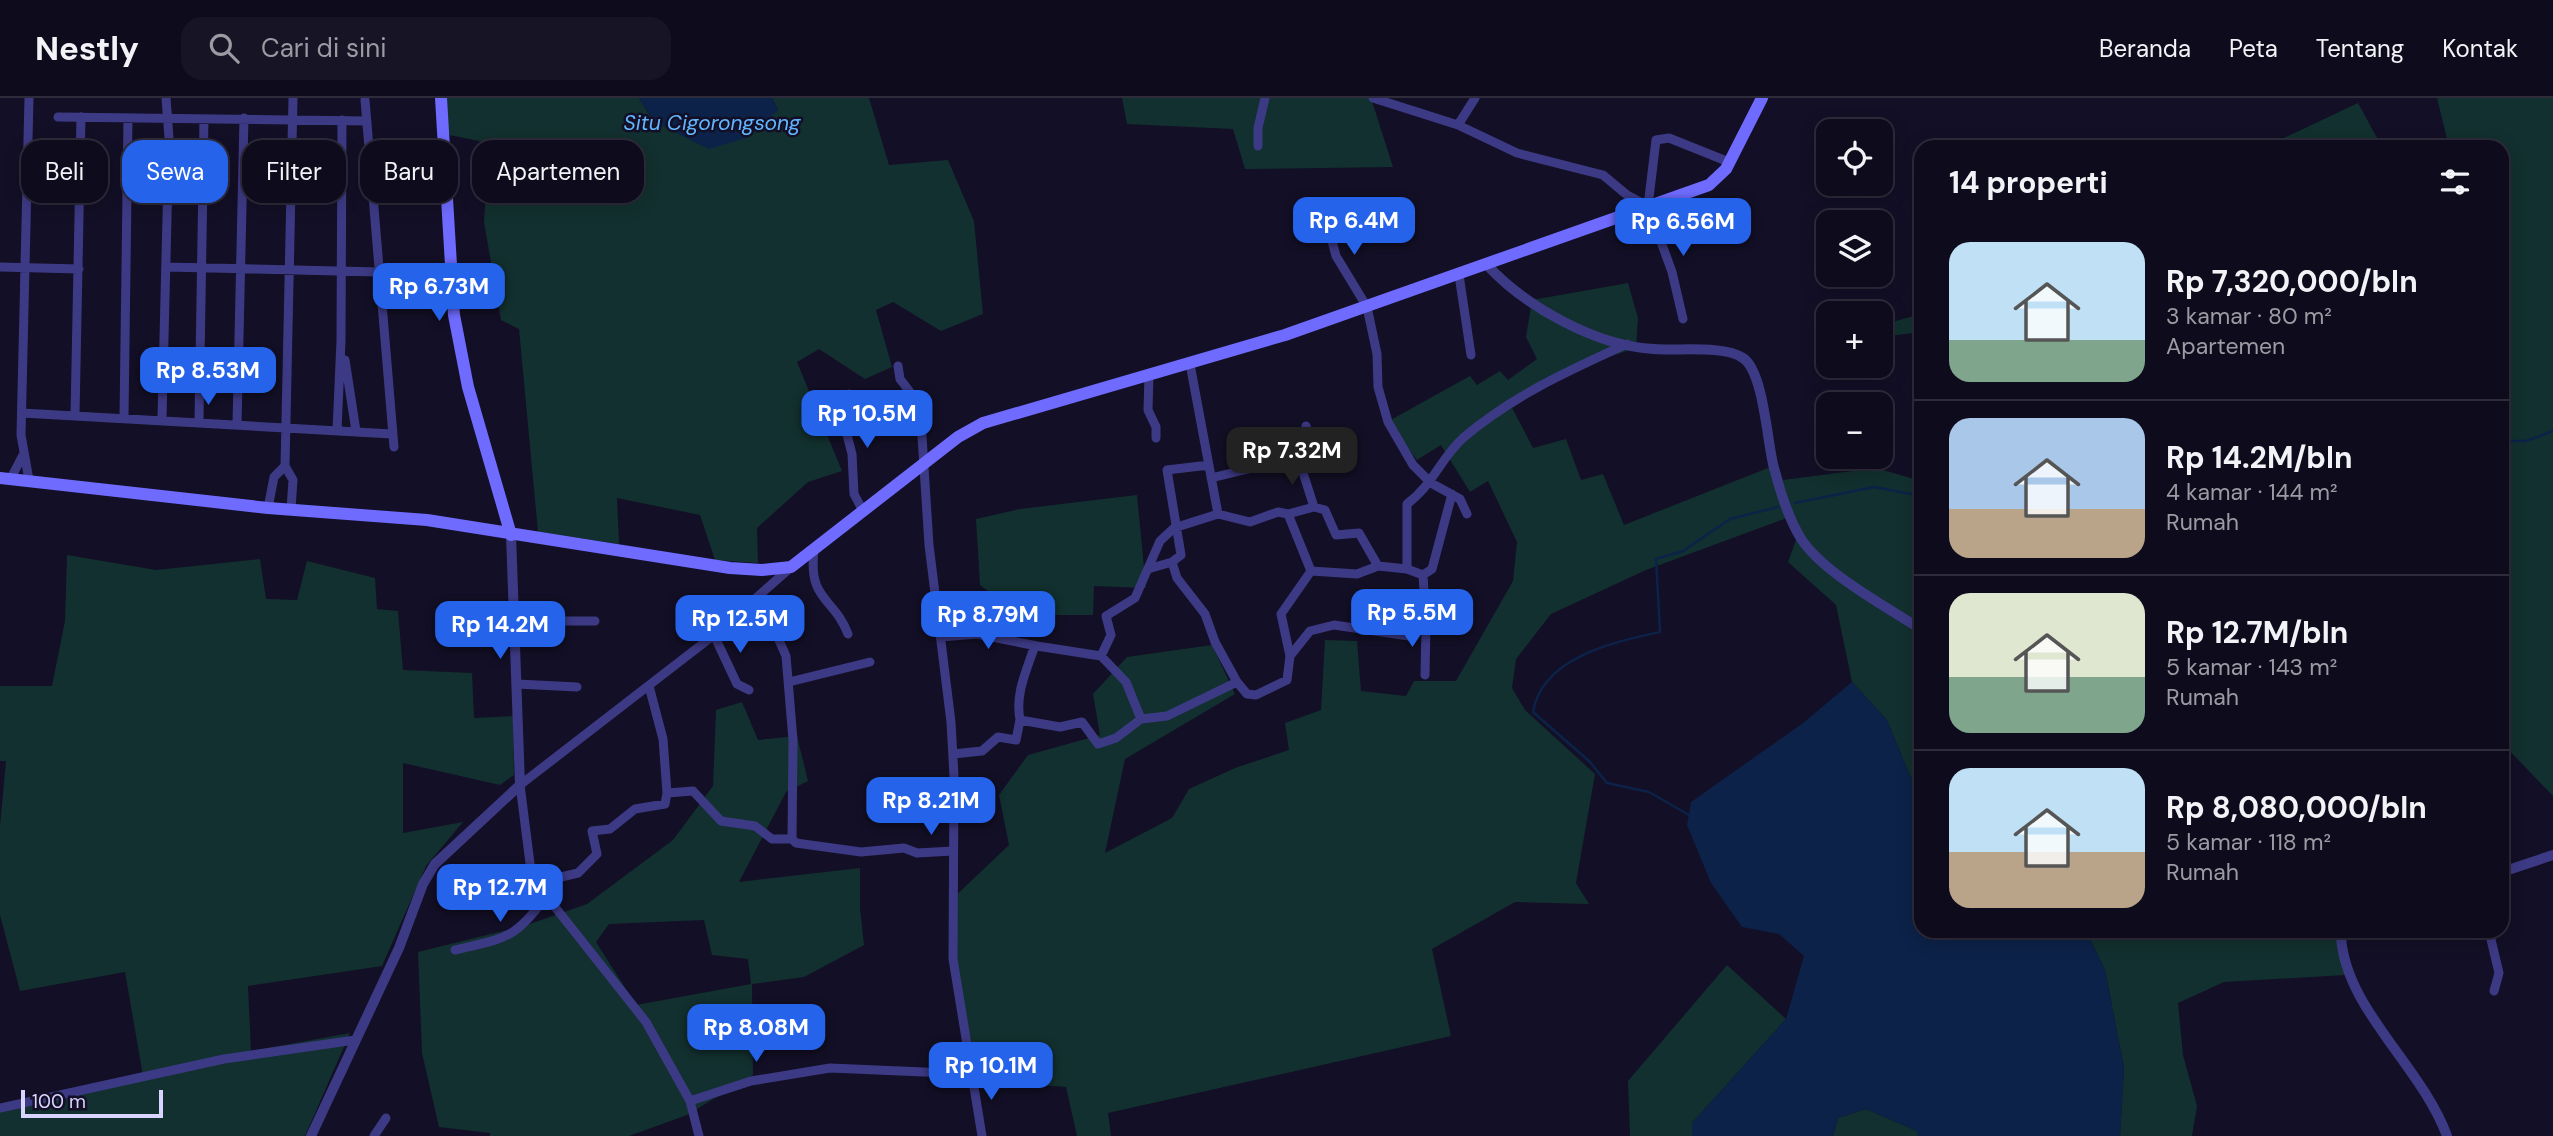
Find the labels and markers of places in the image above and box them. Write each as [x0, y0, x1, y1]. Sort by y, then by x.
pin: Rp 6.4M [1289, 198, 1419, 257]
pin: Rp 6.56M [1611, 198, 1755, 258]
pin: Rp 6.73M [367, 264, 511, 323]
pin: Rp 8.53M [136, 348, 280, 407]
pin: Rp 10.5M [795, 390, 939, 450]
pin: Rp 7.32M [1220, 428, 1364, 487]
pin: Rp 5.5M [1347, 589, 1477, 649]
pin: Rp 8.79M [916, 592, 1060, 651]
pin: Rp 12.5M [668, 596, 812, 655]
pin: Rp 14.2M [428, 602, 572, 661]
pin: Rp 8.21M [859, 778, 1003, 837]
pin: Rp 12.7M [428, 864, 572, 924]
pin: Rp 8.08M [684, 1004, 828, 1064]
pin: Rp 10.1M [919, 1042, 1063, 1102]

